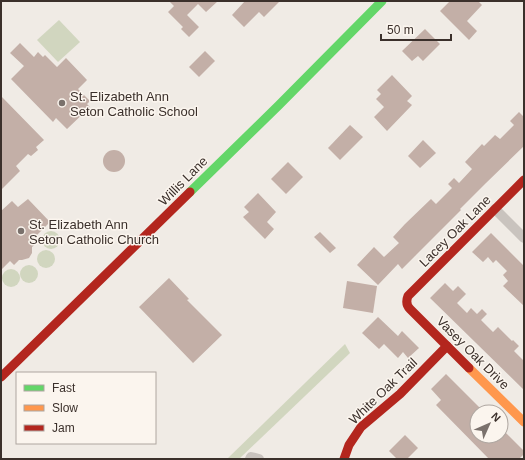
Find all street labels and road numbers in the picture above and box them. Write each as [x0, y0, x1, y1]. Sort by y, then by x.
street label: Willis Lane [155, 153, 211, 209]
street label: Lacey Oak Lane [416, 192, 494, 270]
street label: Vasey Oak Drive [434, 314, 512, 392]
street label: White Oak Trail [346, 355, 420, 427]

